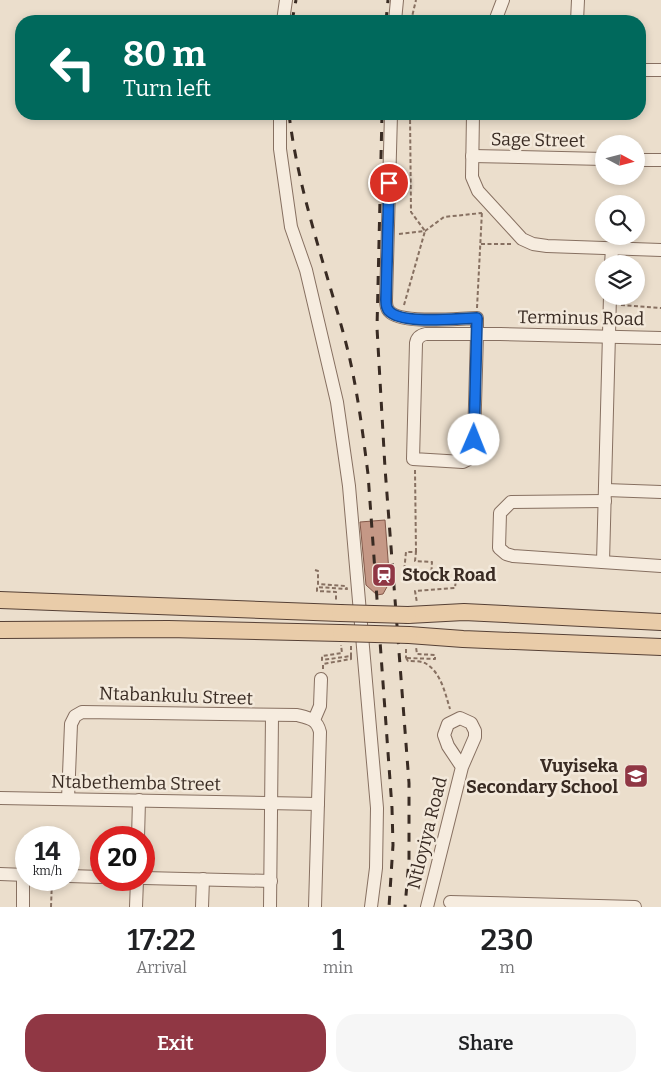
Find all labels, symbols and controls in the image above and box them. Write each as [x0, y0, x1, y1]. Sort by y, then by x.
text: 80 m [123, 33, 206, 75]
icon: left [40, 35, 105, 100]
text: Turn left [123, 75, 211, 102]
street label: Sage Street [491, 128, 586, 152]
north arrow [595, 135, 645, 185]
map controls [595, 135, 645, 305]
pin [368, 162, 410, 204]
icon: arrive [375, 169, 403, 197]
button: search [595, 195, 645, 245]
button: layers [595, 255, 645, 305]
street label: Terminus Road [517, 306, 645, 330]
position arrow [447, 413, 499, 465]
station icon: Stock Road [371, 562, 397, 588]
place label: Stock Road [402, 564, 496, 586]
street label: Ntabankulu Street [99, 682, 254, 710]
place label: Vuyiseka Secondary School [466, 755, 618, 798]
school or university icon: Vuyiseka Secondary School [623, 763, 649, 789]
street label: Ntabethemba Street [51, 771, 222, 795]
street label: Ntloyiya Road [402, 774, 452, 892]
speed limit sign: 20 [90, 826, 155, 891]
text: 14 [34, 837, 61, 867]
text: km/h [33, 864, 62, 878]
text: 17:22 [127, 922, 196, 958]
text: 1 [332, 922, 345, 958]
text: 230 [481, 922, 534, 958]
text: Arrival [136, 958, 187, 977]
text: min [323, 958, 353, 977]
text: m [499, 958, 515, 977]
button: Exit [25, 1014, 326, 1072]
button: Share [336, 1014, 636, 1072]

